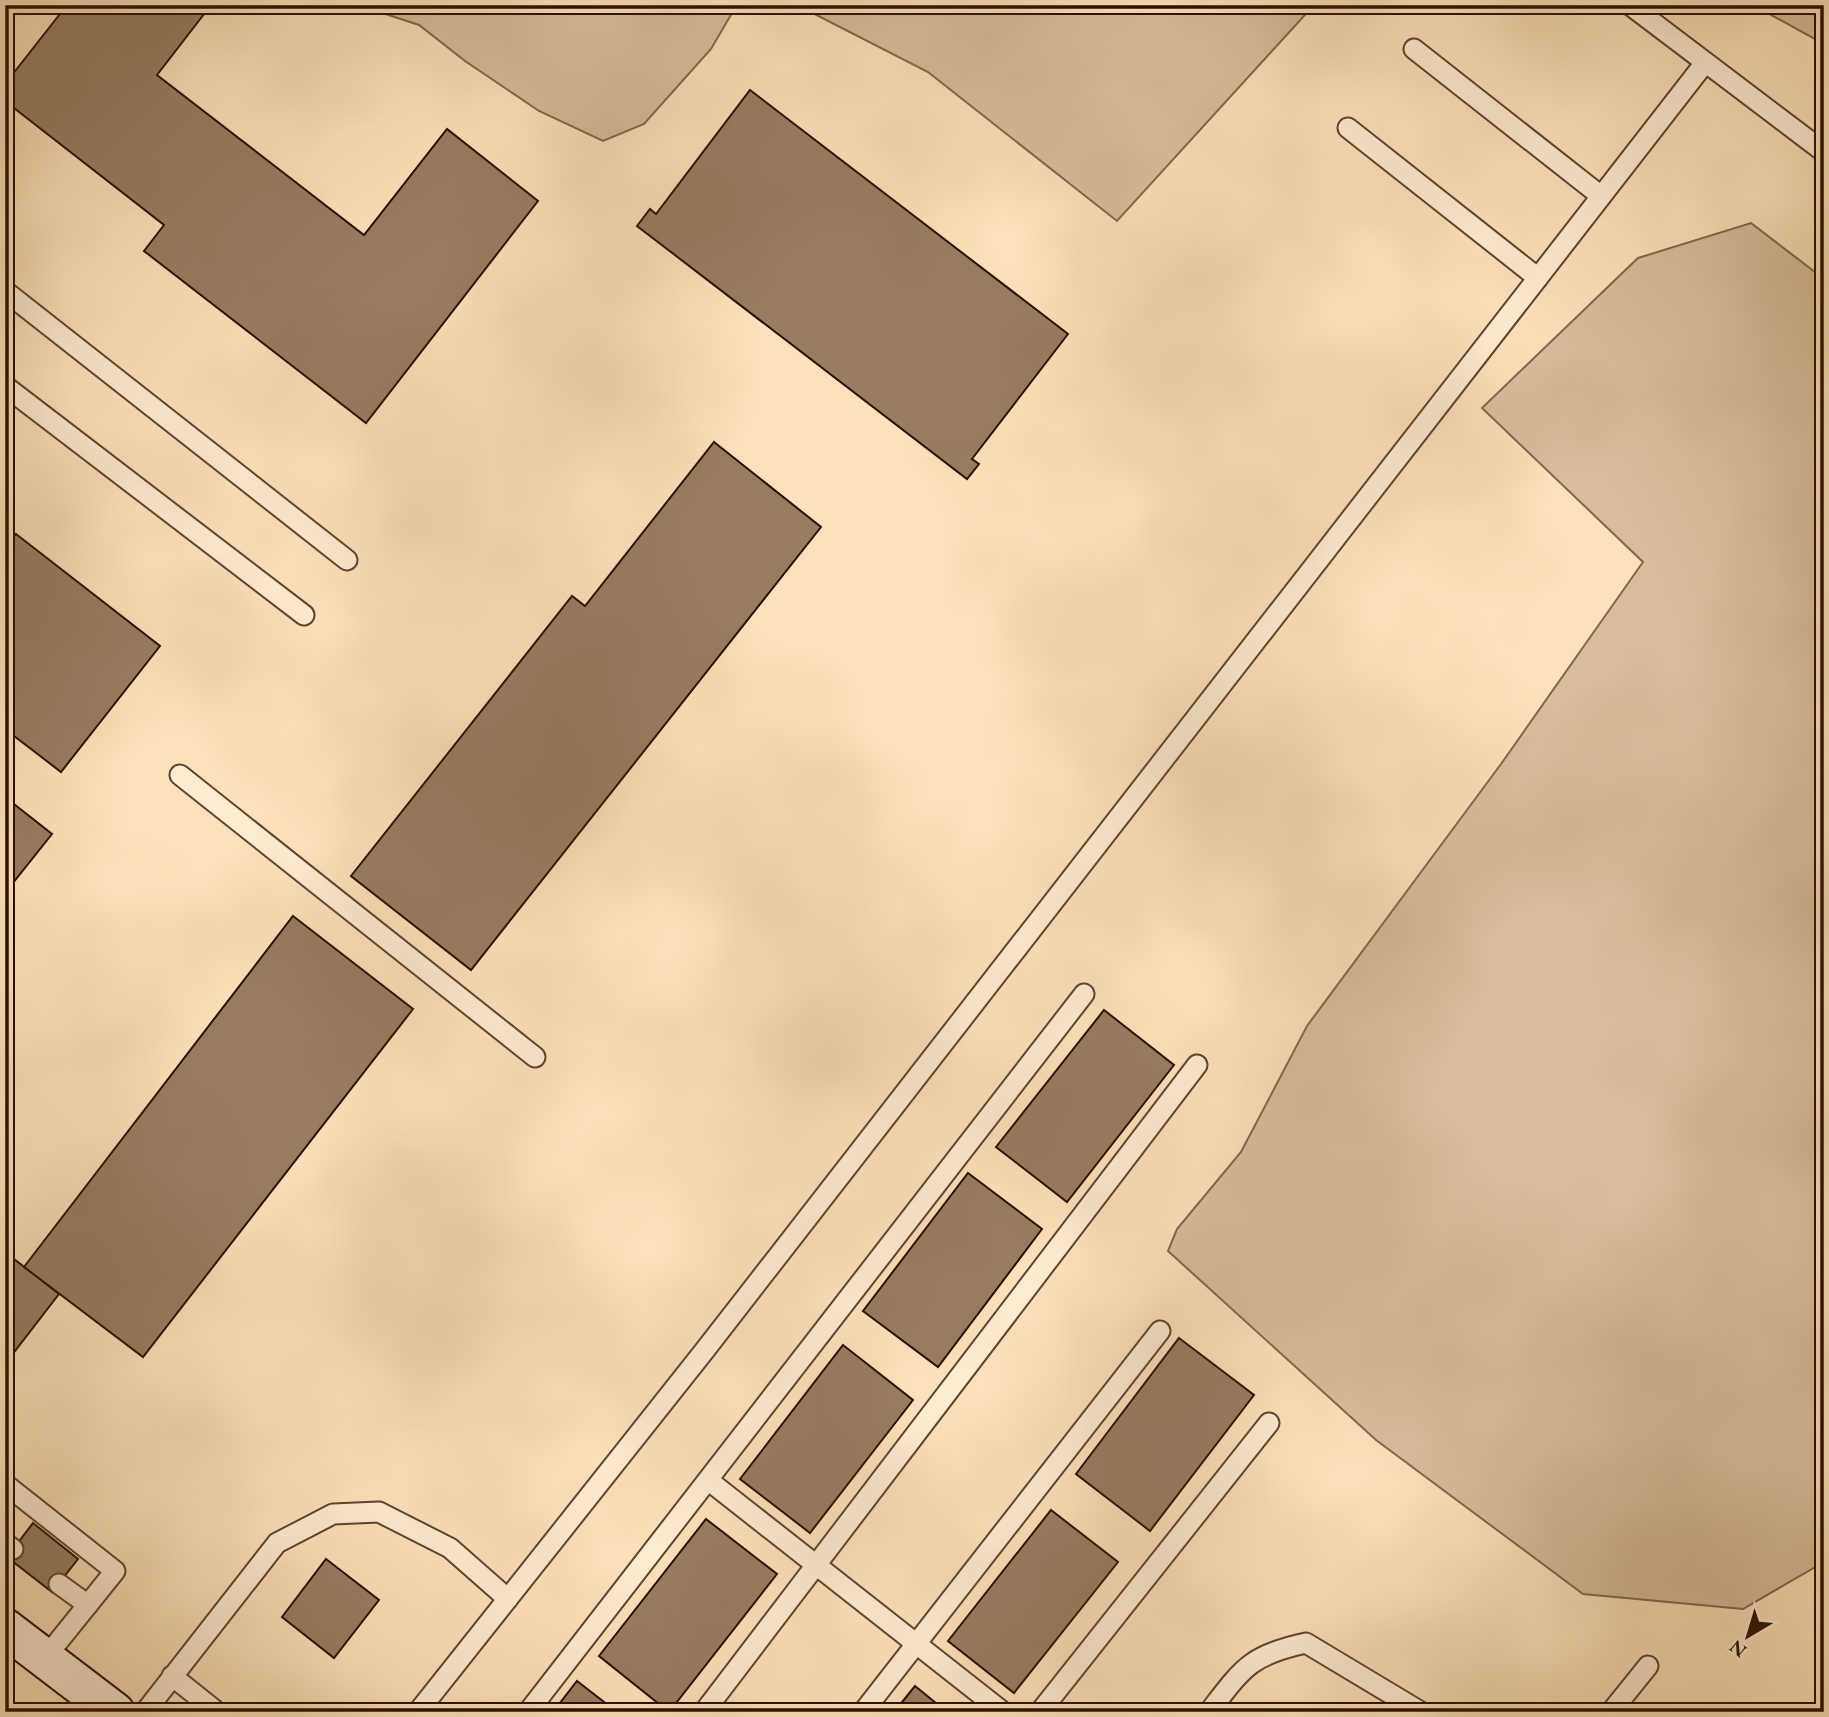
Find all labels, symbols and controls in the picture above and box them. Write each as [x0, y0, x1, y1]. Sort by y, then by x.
north arrow [1714, 1602, 1784, 1672]
text: N [1724, 1634, 1752, 1664]

